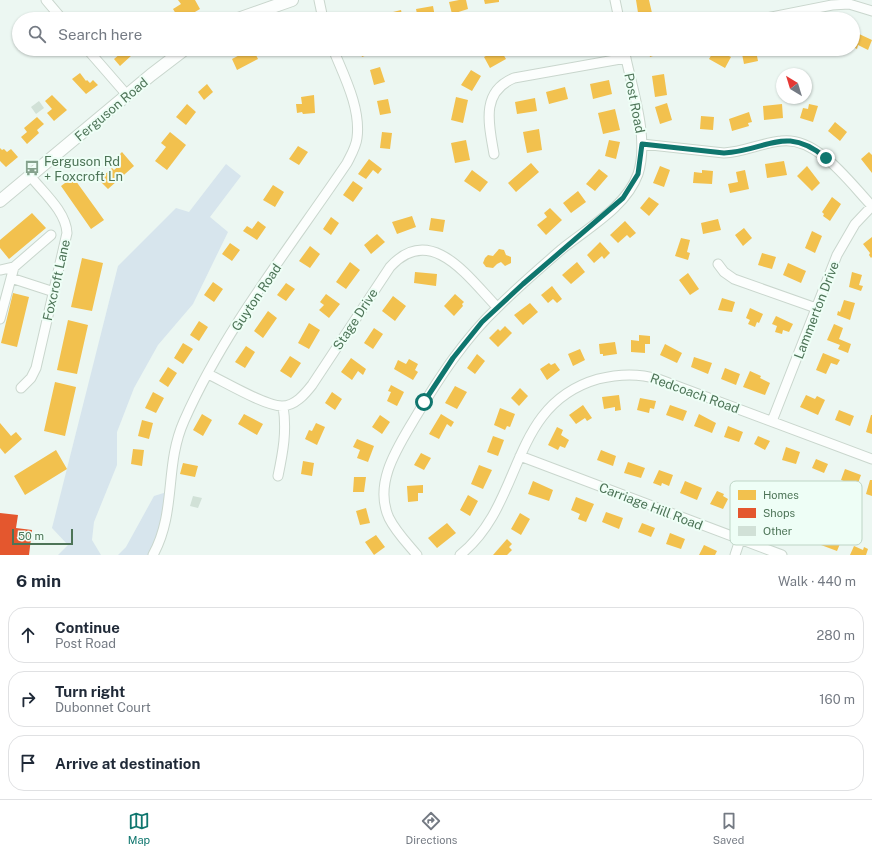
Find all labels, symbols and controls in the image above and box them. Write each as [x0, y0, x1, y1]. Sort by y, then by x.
search box [12, 12, 860, 56]
icon: search [26, 23, 48, 45]
text: Search here [58, 26, 142, 43]
north arrow [776, 68, 812, 104]
street label: Post Road [621, 72, 648, 134]
street label: Ferguson Road [72, 75, 151, 144]
route end [817, 149, 835, 167]
place label: Ferguson Rd + Foxcroft Ln [44, 154, 123, 184]
bus stop icon: Ferguson Rd + Foxcroft Ln [23, 159, 41, 177]
street label: Foxcroft Lane [40, 238, 73, 322]
street label: Lammerton Drive [791, 259, 842, 361]
street label: Guyton Road [228, 261, 284, 334]
street label: Stage Drive [330, 286, 381, 353]
street label: Redcoach Road [648, 370, 741, 417]
route start [415, 393, 433, 411]
street label: Carriage Hill Road [597, 480, 705, 533]
legend [730, 481, 862, 545]
text: Homes [763, 489, 799, 501]
text: Shops [763, 507, 795, 519]
text: Other [763, 525, 792, 537]
scale bar [12, 527, 73, 546]
text: 50 m [18, 530, 44, 542]
text: 6 min [16, 571, 61, 591]
text: Walk · 440 m [778, 574, 856, 589]
text: Continue [55, 619, 120, 636]
icon: ahead [17, 624, 39, 646]
text: 280 m [817, 628, 855, 643]
text: Post Road [55, 636, 116, 651]
text: Turn right [55, 683, 125, 700]
icon: right [17, 688, 39, 710]
text: 160 m [819, 692, 855, 707]
text: Dubonnet Court [55, 700, 151, 715]
icon: arrive [17, 752, 39, 774]
text: Arrive at destination [55, 755, 200, 772]
tab: Map [128, 810, 150, 846]
tab: Directions [406, 810, 457, 846]
tab: Saved [713, 810, 744, 846]

